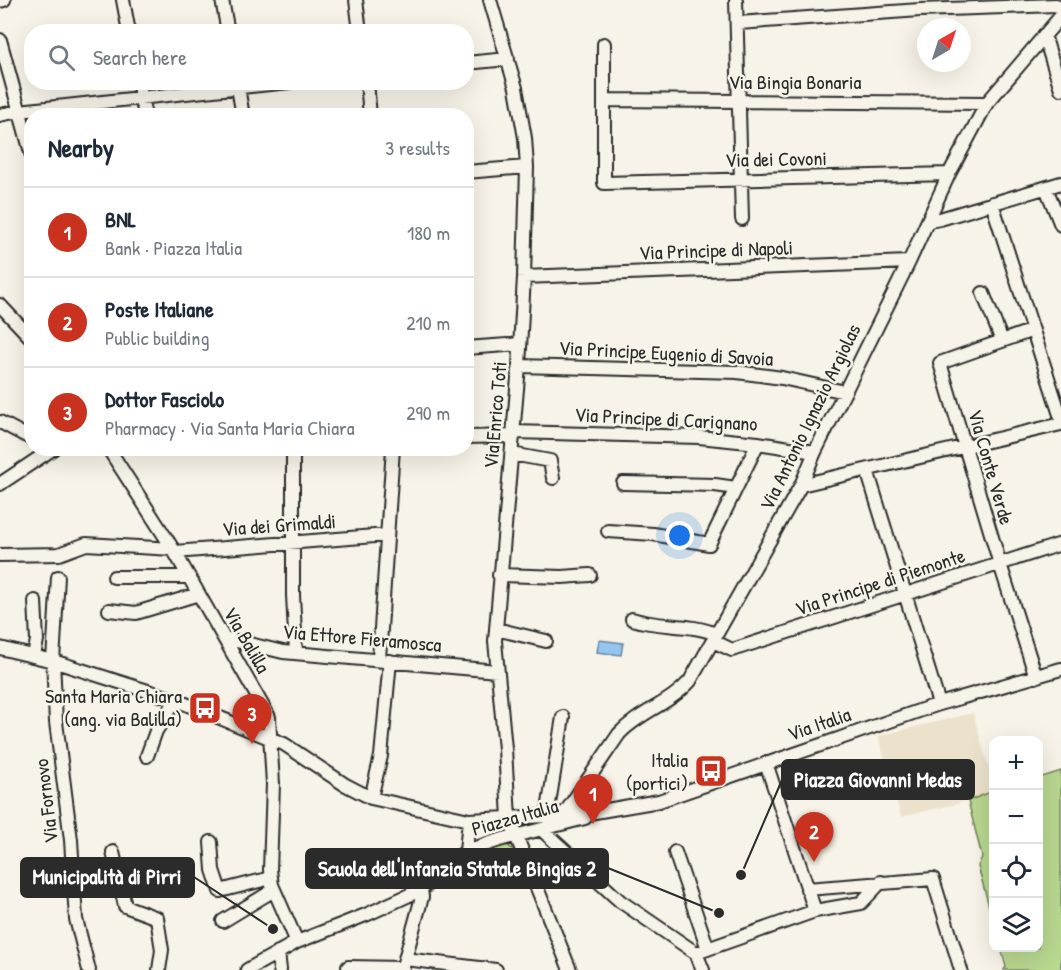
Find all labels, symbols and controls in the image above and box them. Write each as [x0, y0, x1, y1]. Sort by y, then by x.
north arrow [917, 18, 971, 72]
search box [24, 24, 474, 90]
icon: search [45, 41, 78, 74]
text: Search here [93, 42, 187, 72]
street label: Via Bingia Bonaria [729, 68, 862, 95]
text: Nearby [48, 130, 114, 165]
text: 3 results [385, 134, 450, 161]
street label: Via dei Covoni [725, 144, 827, 173]
text: BNL [105, 204, 136, 234]
text: 1 [64, 219, 71, 246]
text: 180 m [407, 219, 450, 246]
street label: Via Principe di Napoli [638, 233, 793, 266]
text: Bank · Piazza Italia [105, 234, 242, 261]
text: Poste Italiane [105, 294, 214, 324]
text: 2 [63, 309, 72, 336]
text: 210 m [406, 309, 450, 336]
street label: Via Antonio Ignazio Argiolas [753, 319, 867, 514]
text: Public building [105, 324, 209, 351]
street label: Via Principe Eugenio di Savoia [558, 333, 774, 372]
street label: Via Enrico Toti [476, 360, 513, 470]
text: Dottor Fasciolo [105, 384, 224, 414]
text: 3 [63, 399, 72, 426]
text: 290 m [406, 399, 450, 426]
street label: Via Principe di Carignano [574, 400, 758, 437]
street label: Via Conte Verde [962, 406, 1021, 527]
text: Pharmacy · Via Santa Maria Chiara [105, 414, 355, 441]
street label: Via dei Grimaldi [221, 507, 337, 542]
your location [665, 521, 694, 550]
street label: Via Principe di Piemonte [792, 541, 968, 622]
street label: Via Balilla [218, 602, 277, 678]
street label: Via Ettore Fieramosca [281, 617, 443, 658]
place label: Santa Maria Chiara (ang. via Balilla) [45, 682, 182, 732]
bus stop icon: Santa Maria Chiara (ang. via Balilla) [187, 690, 223, 726]
pin: 3 [232, 694, 272, 744]
street label: Via Italia [784, 700, 854, 747]
map controls [989, 736, 1043, 952]
button: + [989, 736, 1043, 790]
place label: Italia (portici) [626, 746, 688, 796]
bus stop icon: Italia (portici) [693, 753, 729, 789]
street label: Via Fornovo [27, 757, 64, 845]
callout: Piazza Giovanni Medas [782, 760, 974, 799]
text: Piazza Giovanni Medas [794, 765, 962, 794]
pin: 1 [574, 774, 612, 824]
button: − [989, 790, 1043, 844]
street label: Piazza Italia [469, 791, 561, 842]
pin: 2 [794, 812, 834, 862]
button: locate [989, 844, 1043, 898]
callout: Scuola dell'Infanzia Statale Bingias 2 [306, 849, 608, 888]
text: Scuola dell'Infanzia Statale Bingias 2 [318, 854, 596, 884]
callout: Municipalità di Pirri [21, 858, 194, 897]
text: Municipalità di Pirri [32, 862, 182, 892]
button: layers [989, 898, 1043, 952]

